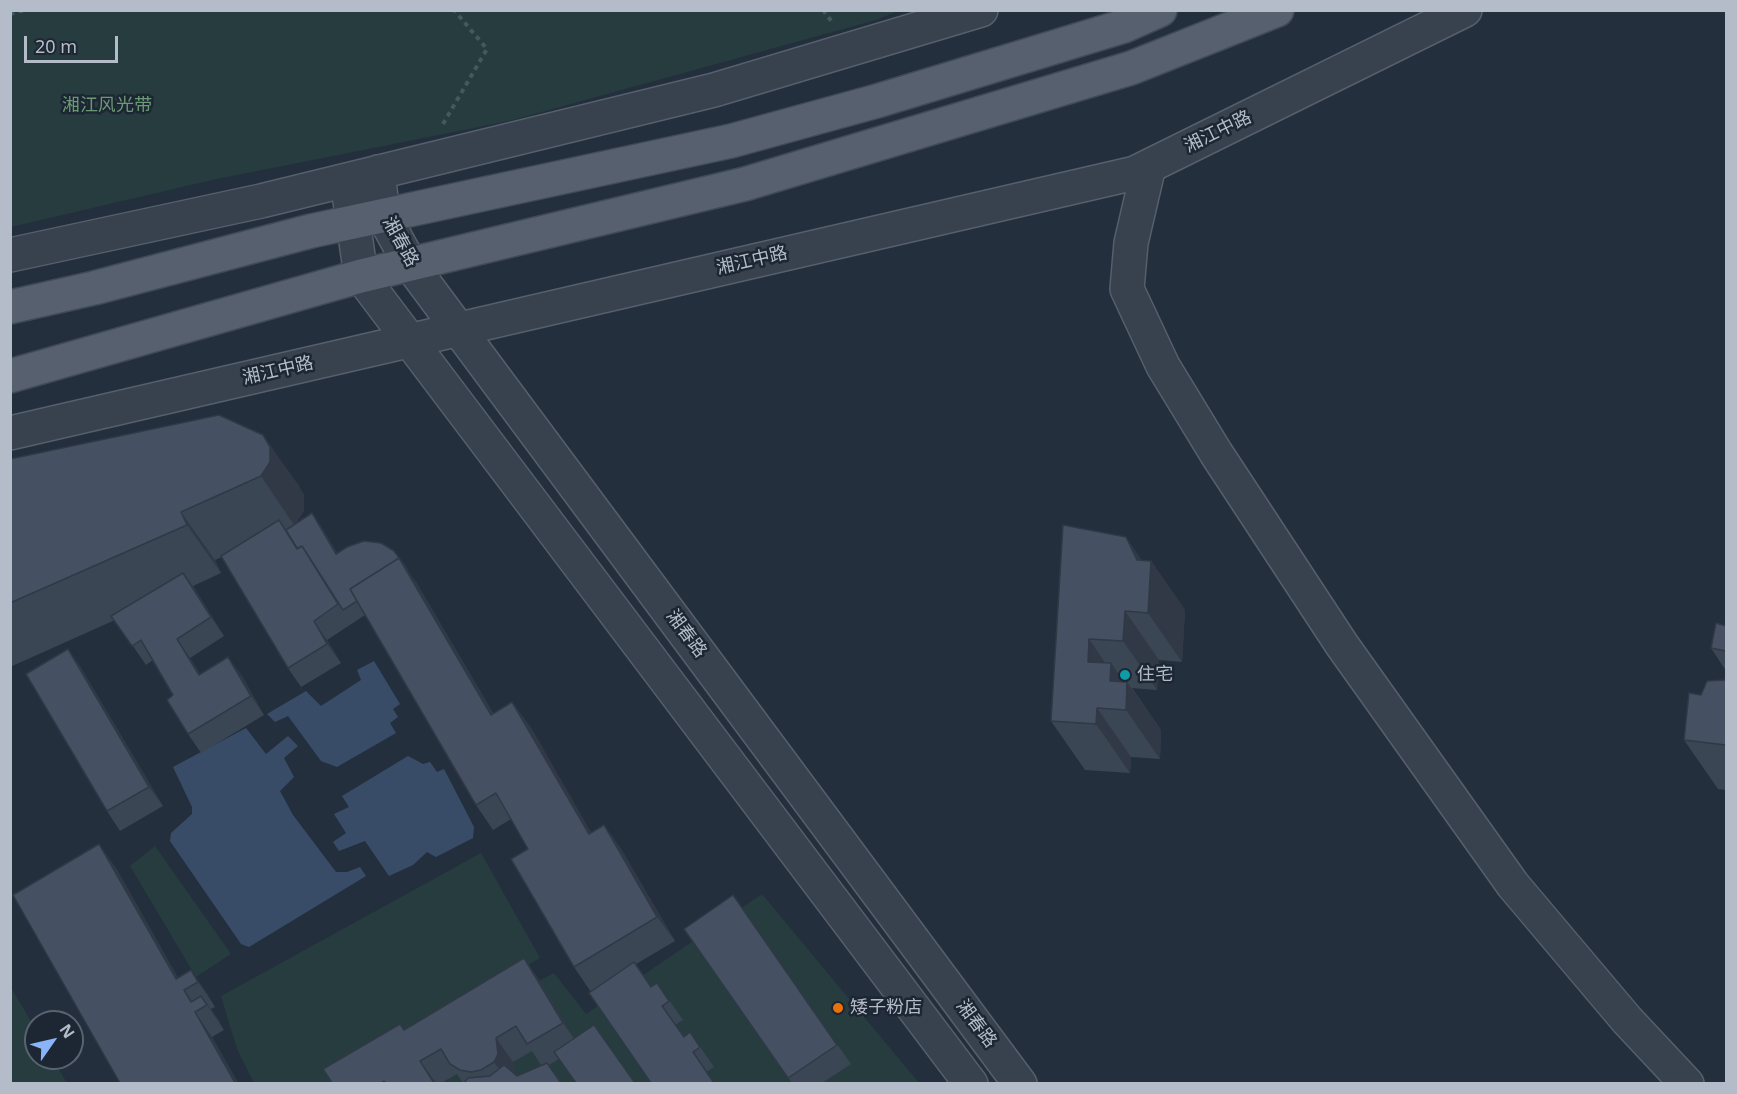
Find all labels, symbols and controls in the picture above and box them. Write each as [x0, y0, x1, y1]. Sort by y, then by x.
scale bar [27, 24, 122, 62]
text: 20 m [35, 34, 77, 58]
park label: 湘江风光带 [62, 95, 152, 117]
street label: 湘江中路 [1181, 107, 1255, 157]
street label: 湘春路 [377, 213, 423, 271]
street label: 湘江中路 [714, 242, 790, 280]
street label: 湘江中路 [240, 352, 316, 390]
street label: 湘春路 [661, 606, 711, 662]
place label: 住宅 [1137, 664, 1173, 686]
marker: 住宅 [1118, 668, 1132, 682]
street label: 湘春路 [951, 996, 1001, 1052]
place label: 矮子粉店 [850, 997, 922, 1019]
marker: 矮子粉店 [831, 1001, 845, 1015]
north arrow [24, 1010, 84, 1070]
text: N [55, 1020, 80, 1043]

